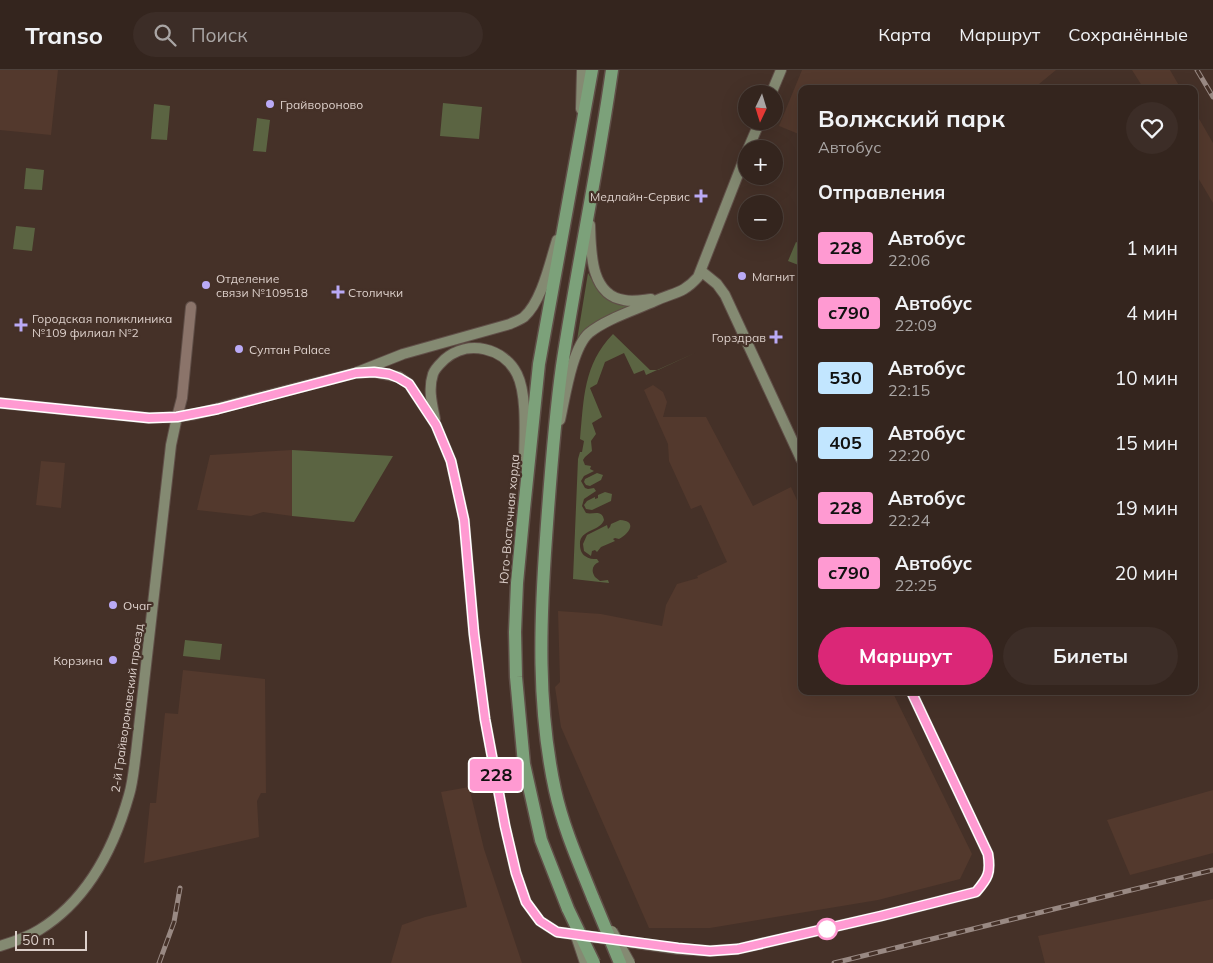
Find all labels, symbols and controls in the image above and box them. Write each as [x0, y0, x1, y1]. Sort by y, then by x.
search box [133, 12, 483, 57]
text: Transo [25, 20, 103, 50]
icon: search [151, 21, 179, 49]
text: Поиск [191, 23, 248, 47]
text: Карта [878, 23, 931, 46]
text: Маршрут [959, 23, 1040, 46]
text: Сохранённые [1068, 23, 1188, 46]
north arrow [738, 85, 782, 130]
map controls [738, 85, 783, 240]
place label: Грайвороново [280, 97, 363, 112]
marker: Грайвороново [264, 98, 276, 110]
button: heart [1126, 102, 1178, 154]
text: Волжский парк [818, 103, 1005, 133]
text: Автобус [818, 137, 881, 157]
button: + [738, 140, 783, 185]
text: Отправления [818, 180, 945, 204]
place label: Медлайн-Сервис [590, 189, 690, 204]
marker: Медлайн-Сервис [694, 189, 708, 203]
button: − [738, 195, 783, 240]
text: Автобус [888, 226, 966, 250]
text: 228 [829, 236, 862, 259]
text: 1 мин [1126, 236, 1178, 260]
text: 22:06 [888, 250, 930, 270]
place label: Магнит [752, 269, 795, 284]
marker: Магнит [736, 270, 748, 282]
place label: Отделение связи №109518 [216, 271, 308, 300]
marker: Отделение связи №109518 [200, 279, 212, 291]
place label: Столички [348, 285, 403, 300]
marker: Столички [332, 286, 344, 298]
text: Автобус [895, 291, 972, 315]
text: с790 [828, 301, 870, 324]
text: 4 мин [1126, 301, 1178, 325]
place label: Городская поликлиника №109 филиал №2 [32, 311, 172, 340]
text: 22:09 [895, 315, 937, 335]
marker: Городская поликлиника №109 филиал №2 [14, 318, 28, 332]
place label: Горздрав [712, 330, 766, 345]
marker: Горздрав [770, 331, 782, 343]
place label: Султан Palace [249, 342, 330, 357]
marker: Султан Palace [233, 343, 245, 355]
text: Автобус [888, 356, 966, 380]
text: 530 [829, 366, 862, 389]
text: 10 мин [1115, 366, 1178, 390]
text: 22:15 [888, 380, 930, 400]
text: Автобус [888, 421, 966, 445]
text: 405 [829, 431, 862, 454]
text: 15 мин [1115, 431, 1178, 455]
text: 22:20 [888, 445, 930, 465]
street label: Юго-Восточная хорда [496, 454, 522, 584]
text: Автобус [888, 486, 966, 510]
text: 228 [829, 496, 862, 519]
text: 19 мин [1115, 496, 1178, 520]
text: 22:24 [888, 510, 930, 530]
text: Автобус [895, 551, 972, 575]
text: с790 [828, 561, 870, 584]
text: 20 мин [1115, 561, 1178, 585]
text: 22:25 [895, 575, 937, 595]
place label: Очаг [123, 598, 152, 613]
marker: Очаг [107, 599, 119, 611]
street label: 2-й Грайвороновский проезд [108, 623, 146, 793]
button: Маршрут [818, 627, 993, 685]
button: Билеты [1003, 627, 1178, 685]
place label: Корзина [53, 653, 103, 668]
marker: Корзина [107, 654, 119, 666]
line badge: 228 [467, 759, 525, 791]
text: 228 [480, 763, 512, 786]
unlabelled marker [816, 918, 838, 940]
scale bar [15, 928, 88, 951]
text: 50 m [22, 931, 55, 949]

